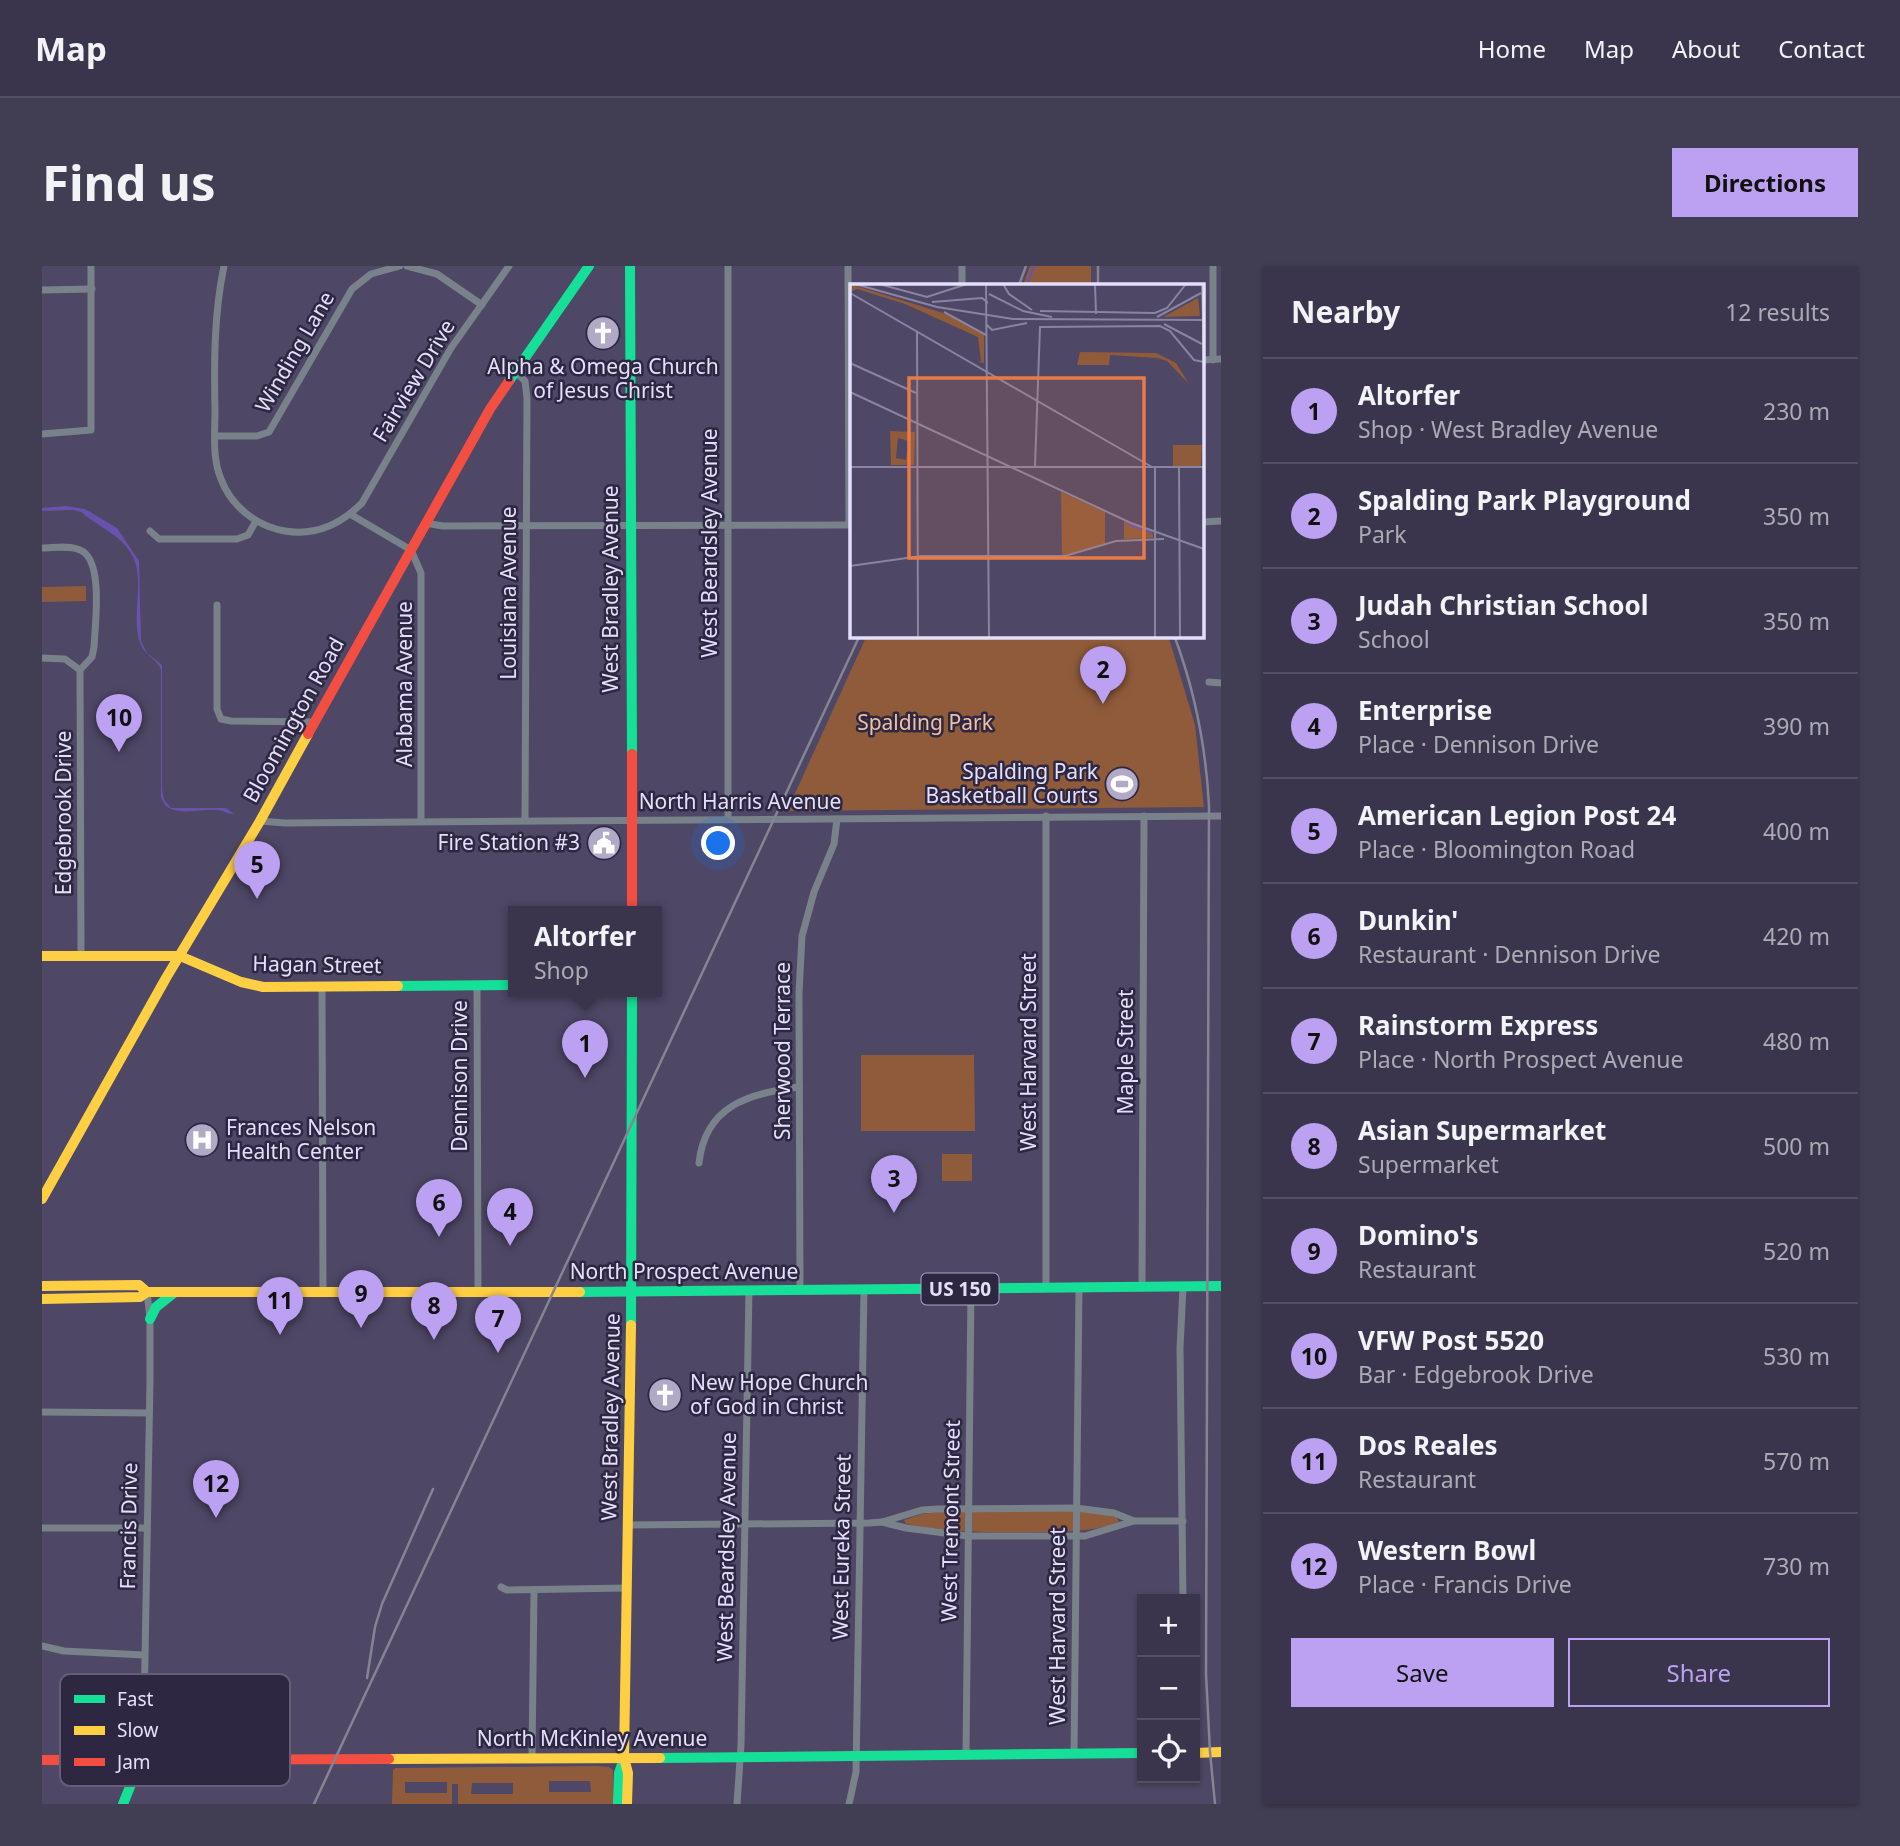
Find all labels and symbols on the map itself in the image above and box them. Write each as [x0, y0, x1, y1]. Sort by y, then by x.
inset map [850, 284, 1204, 637]
street label: Winding Lane [248, 286, 340, 417]
street label: Fairview Drive [366, 314, 461, 447]
church icon: Alpha & Omega Church of Jesus Christ [584, 314, 622, 352]
place label: Alpha & Omega Church of Jesus Christ [487, 352, 719, 404]
street label: West Beardsley Avenue [695, 428, 723, 658]
street label: West Bradley Avenue [596, 485, 624, 693]
street label: Louisiana Avenue [494, 506, 522, 680]
street label: Alabama Avenue [390, 601, 418, 767]
street label: Bloomington Road [236, 632, 350, 807]
pin: 2 [1080, 646, 1126, 704]
pin: 10 [96, 694, 142, 752]
park label: Spalding Park [857, 708, 994, 736]
street label: Edgebrook Drive [49, 731, 77, 895]
place label: Spalding Park Basketball Courts [926, 757, 1099, 809]
sports icon: Spalding Park Basketball Courts [1103, 765, 1141, 803]
street label: North Harris Avenue [639, 787, 841, 815]
public building icon: Fire Station #3 [585, 824, 623, 862]
your location [701, 826, 735, 860]
place label: Fire Station #3 [438, 828, 580, 856]
pin: 5 [234, 841, 280, 899]
street label: Hagan Street [252, 949, 382, 979]
street label: West Harvard Street [1014, 953, 1042, 1151]
street label: Sherwood Terrace [768, 962, 796, 1140]
street label: Maple Street [1111, 989, 1139, 1115]
street label: Dennison Drive [445, 1000, 473, 1152]
pin: 1 [562, 1020, 608, 1078]
place label: Frances Nelson Health Center [226, 1113, 376, 1165]
hospital icon: Frances Nelson Health Center [183, 1121, 221, 1159]
pin: 3 [871, 1155, 917, 1213]
pin: 6 [416, 1179, 462, 1237]
pin: 4 [487, 1188, 533, 1246]
street label: North Prospect Avenue [570, 1257, 798, 1285]
pin: 9 [338, 1270, 384, 1328]
road number: US 150 [922, 1273, 998, 1304]
pin: 11 [257, 1277, 303, 1335]
pin: 8 [411, 1282, 457, 1340]
pin: 7 [475, 1295, 521, 1353]
street label: West Bradley Avenue [594, 1313, 626, 1521]
place label: New Hope Church of God in Christ [690, 1368, 868, 1420]
church icon: New Hope Church of God in Christ [646, 1376, 684, 1414]
street label: West Tremont Street [934, 1419, 966, 1622]
street label: West Beardsley Avenue [710, 1432, 742, 1662]
street label: West Eureka Street [825, 1453, 857, 1640]
pin: 12 [193, 1460, 239, 1518]
street label: Francis Drive [113, 1462, 143, 1590]
street label: West Harvard Street [1043, 1527, 1071, 1725]
legend [60, 1674, 290, 1786]
text: Fast [117, 1686, 154, 1712]
text: Slow [117, 1717, 158, 1743]
street label: North McKinley Avenue [477, 1724, 707, 1752]
text: Jam [115, 1749, 151, 1775]

